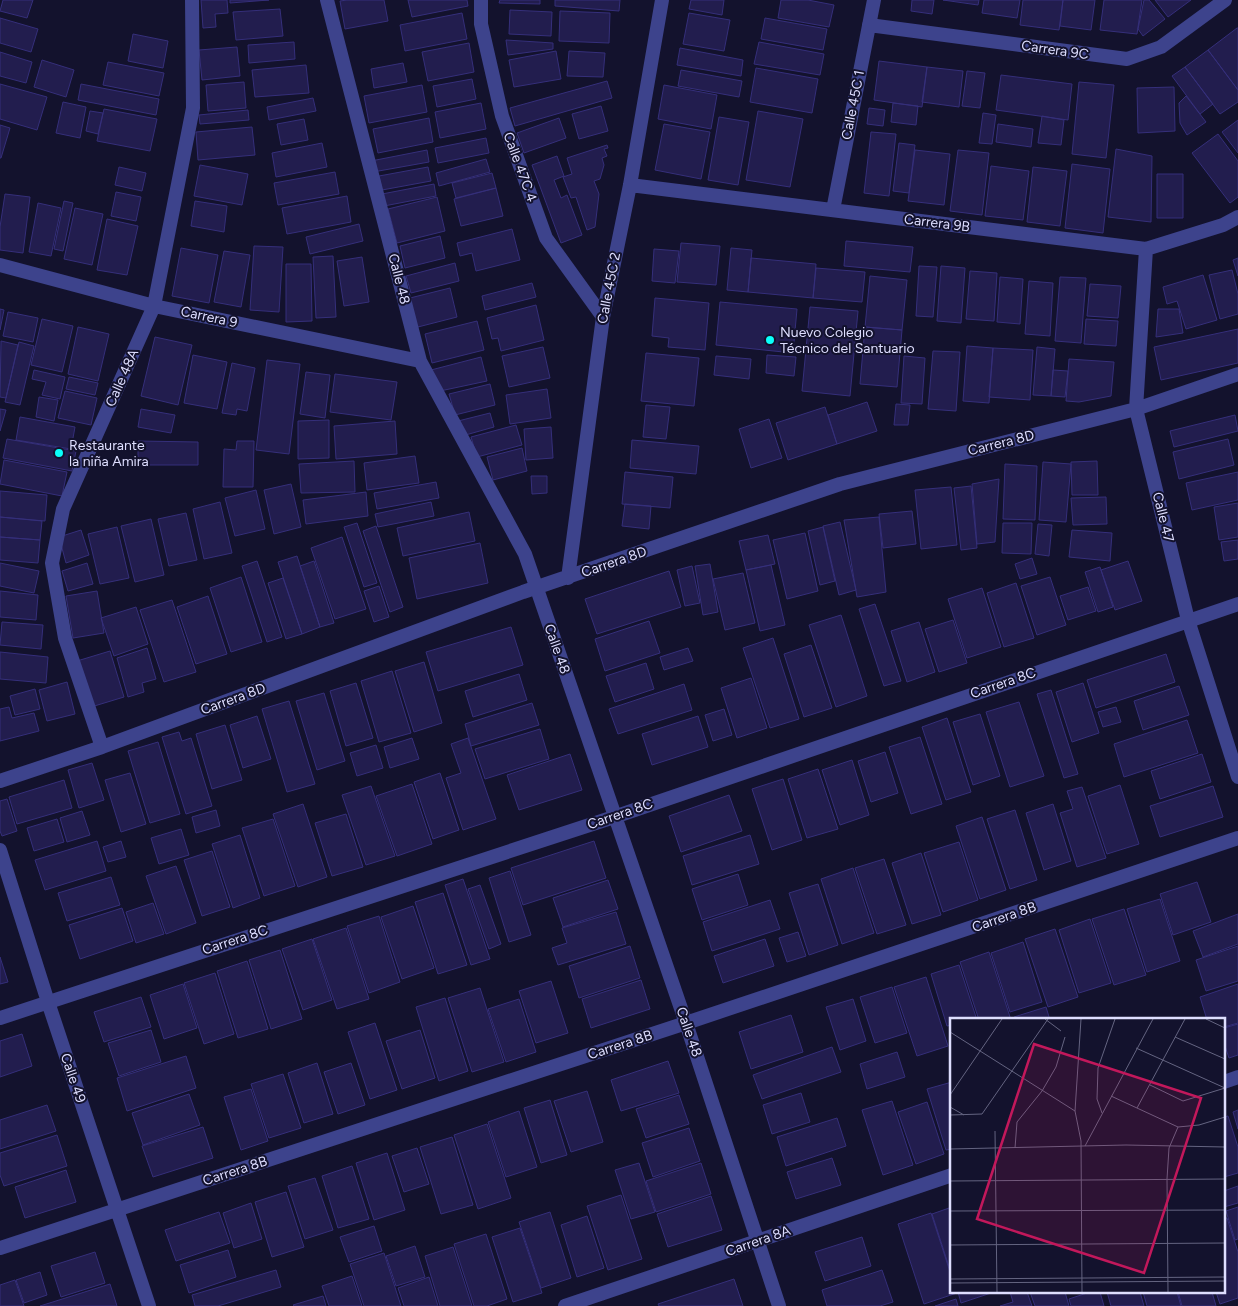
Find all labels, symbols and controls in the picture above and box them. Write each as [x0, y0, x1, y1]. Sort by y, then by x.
street label: Carrera 9C [1020, 37, 1090, 63]
street label: Calle 45C 1 [838, 69, 868, 141]
street label: Calle 47C 4 [500, 130, 541, 204]
street label: Carrera 9B [903, 211, 971, 235]
street label: Calle 45C 2 [594, 251, 624, 325]
street label: Calle 48 [384, 252, 414, 306]
street label: Carrera 9 [179, 303, 239, 331]
place label: Nuevo Colegio Técnico del Santuario [780, 324, 915, 357]
marker: Nuevo Colegio Técnico del Santuario [764, 334, 776, 346]
street label: Calle 48A [102, 346, 142, 409]
street label: Carrera 8D [966, 427, 1036, 459]
place label: Restaurante la niña Amira [69, 437, 149, 470]
marker: Restaurante la niña Amira [53, 447, 65, 459]
street label: Calle 47 [1149, 490, 1177, 544]
street label: Carrera 8D [579, 543, 649, 581]
street label: Calle 48 [541, 622, 573, 676]
street label: Carrera 8C [968, 664, 1038, 702]
street label: Carrera 8D [198, 679, 268, 719]
street label: Carrera 8C [585, 795, 655, 833]
street label: Carrera 8B [970, 898, 1038, 936]
street label: Carrera 8C [200, 921, 270, 959]
street label: Calle 48 [673, 1005, 705, 1059]
inset map [950, 1018, 1226, 1294]
street label: Carrera 8B [586, 1027, 654, 1063]
street label: Calle 49 [57, 1051, 89, 1105]
street label: Carrera 8B [201, 1153, 269, 1189]
street label: Carrera 8A [723, 1222, 793, 1260]

